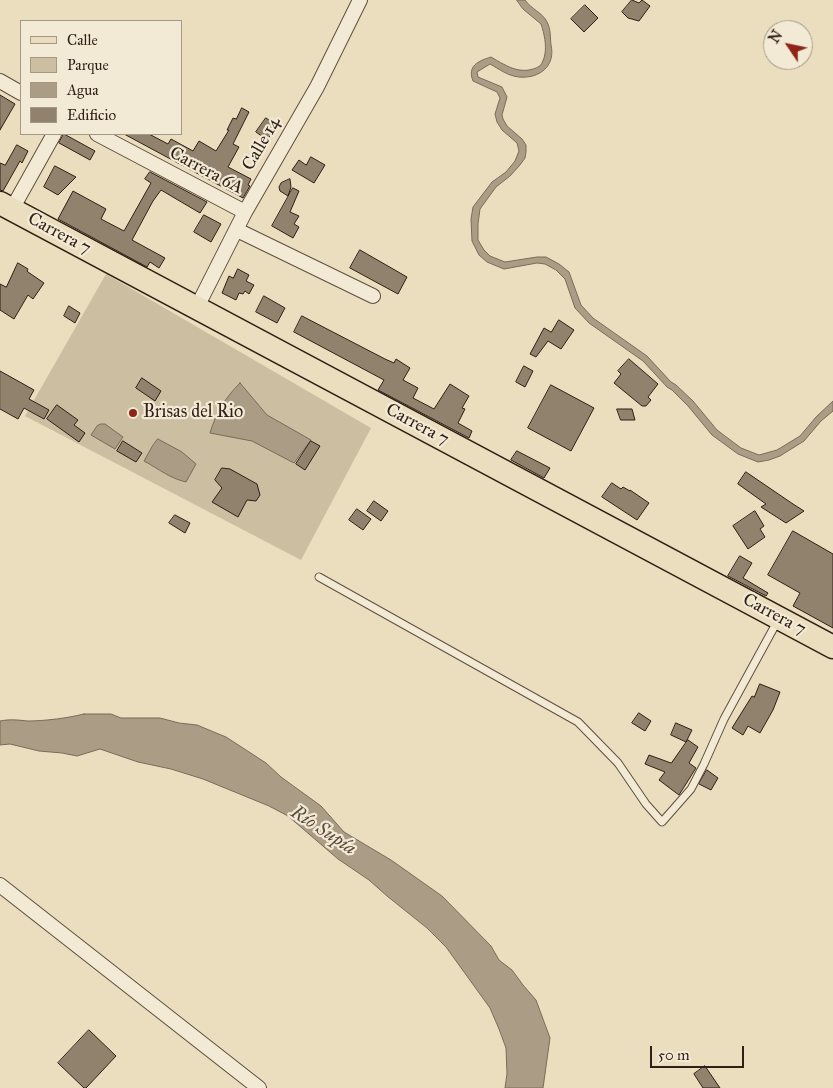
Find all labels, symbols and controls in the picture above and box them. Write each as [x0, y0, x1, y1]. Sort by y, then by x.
legend [20, 20, 182, 135]
north arrow [763, 20, 813, 70]
text: N [766, 27, 786, 47]
text: Calle [67, 31, 98, 49]
text: Parque [67, 56, 109, 74]
text: Agua [67, 81, 99, 99]
text: Edificio [67, 106, 116, 124]
street label: Calle 14 [238, 113, 286, 175]
street label: Carrera 6A [165, 143, 247, 199]
street label: Carrera 7 [24, 208, 94, 260]
street label: Carrera 7 [382, 399, 452, 451]
place label: Brisas del Rio [143, 402, 243, 424]
marker: Brisas del Rio [127, 407, 139, 419]
street label: Carrera 7 [739, 589, 809, 641]
water label: Río Supía [286, 802, 360, 860]
scale bar [653, 1036, 747, 1068]
text: 50 m [658, 1046, 690, 1064]

